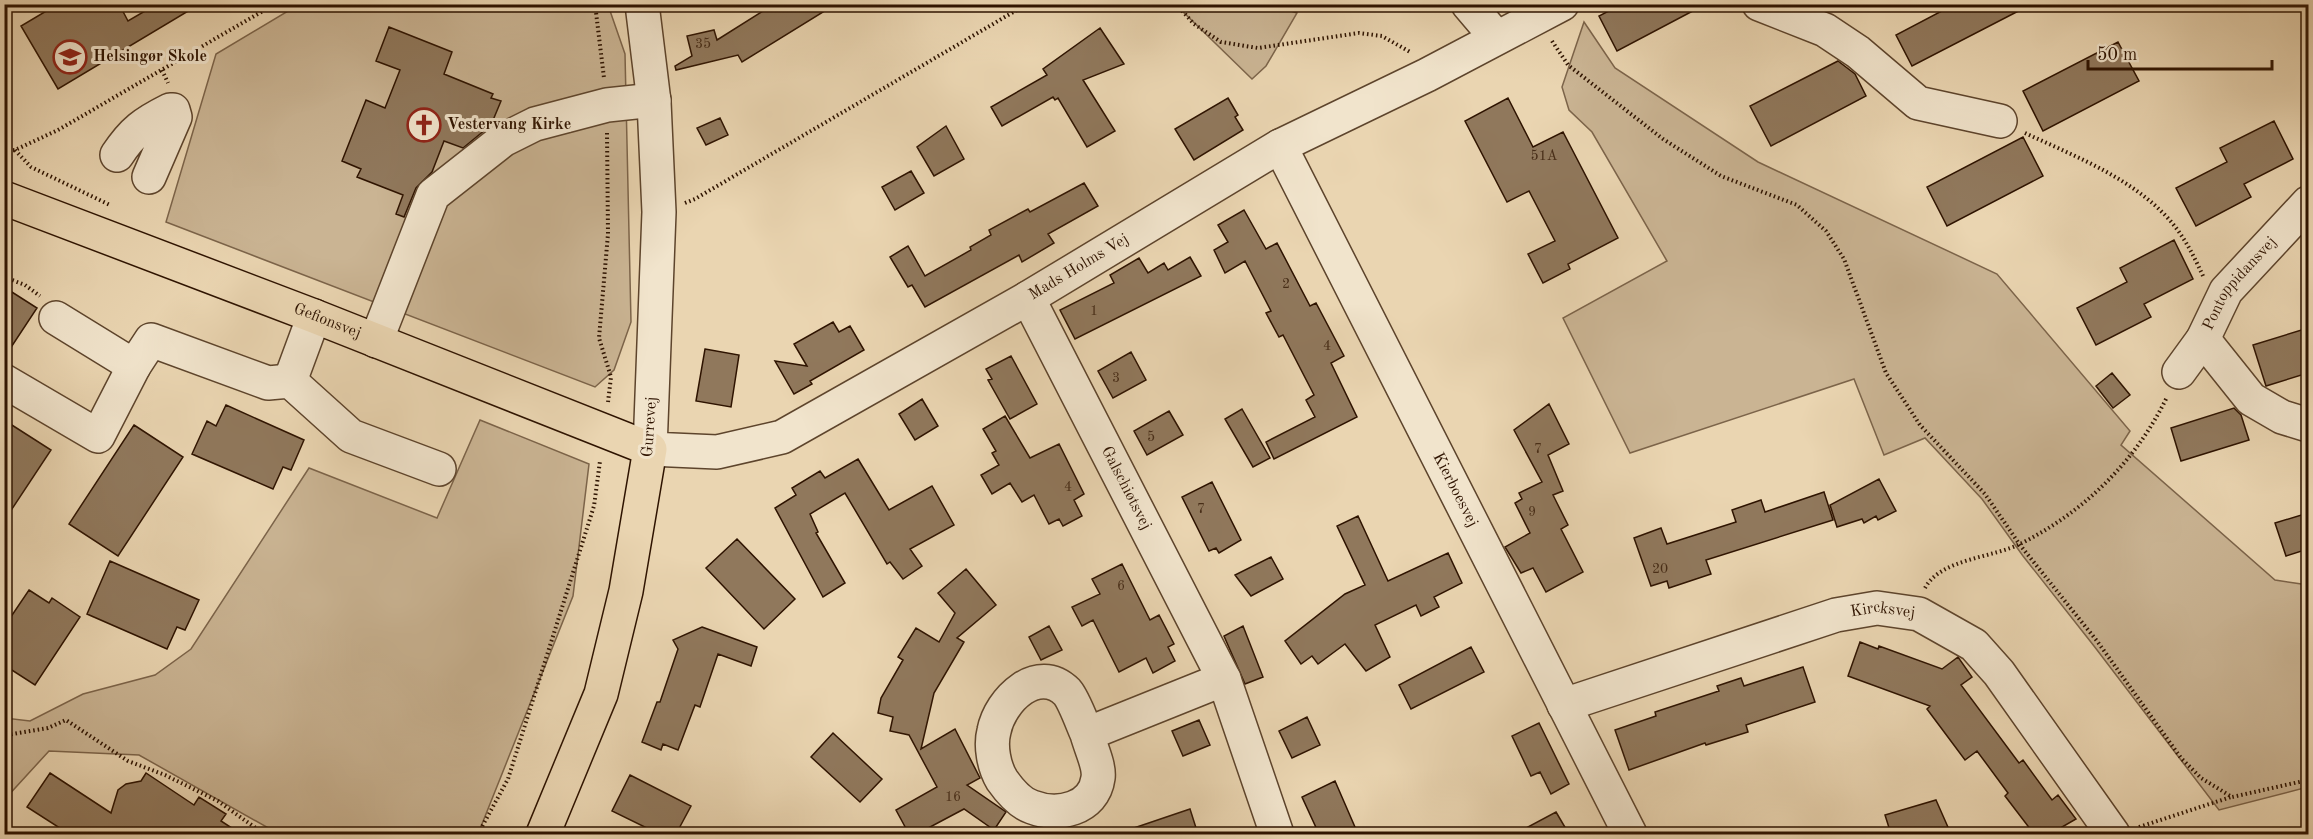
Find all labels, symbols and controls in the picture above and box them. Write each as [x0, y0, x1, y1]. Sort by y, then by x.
scale bar [2088, 33, 2272, 71]
house number: 35 [695, 37, 711, 51]
school or university icon: Helsingør Skole [52, 39, 88, 75]
text: 50 m [2097, 46, 2137, 64]
place label: Helsingør Skole [93, 49, 207, 65]
church icon: Vestervang Kirke [406, 107, 442, 143]
place label: Vestervang Kirke [447, 117, 571, 133]
house number: 51A [1531, 149, 1558, 163]
street label: Mads Holms Vej [1026, 231, 1132, 303]
street label: Pontoppidansvej [2200, 234, 2280, 333]
house number: 2 [1282, 277, 1290, 291]
street label: Gefionsvej [291, 301, 363, 342]
house number: 1 [1090, 304, 1098, 318]
house number: 4 [1323, 339, 1331, 353]
house number: 3 [1112, 371, 1120, 385]
street label: Gurrevej [640, 396, 660, 458]
house number: 5 [1147, 430, 1155, 444]
house number: 7 [1534, 442, 1542, 456]
street label: Galschiøtsvej [1098, 444, 1154, 533]
street label: Kierboesvej [1430, 450, 1481, 530]
house number: 4 [1064, 480, 1072, 494]
house number: 7 [1197, 502, 1205, 516]
house number: 9 [1528, 505, 1536, 519]
house number: 20 [1652, 562, 1668, 576]
house number: 6 [1117, 579, 1125, 593]
street label: Kircksvej [1849, 600, 1916, 621]
house number: 16 [945, 790, 961, 804]

